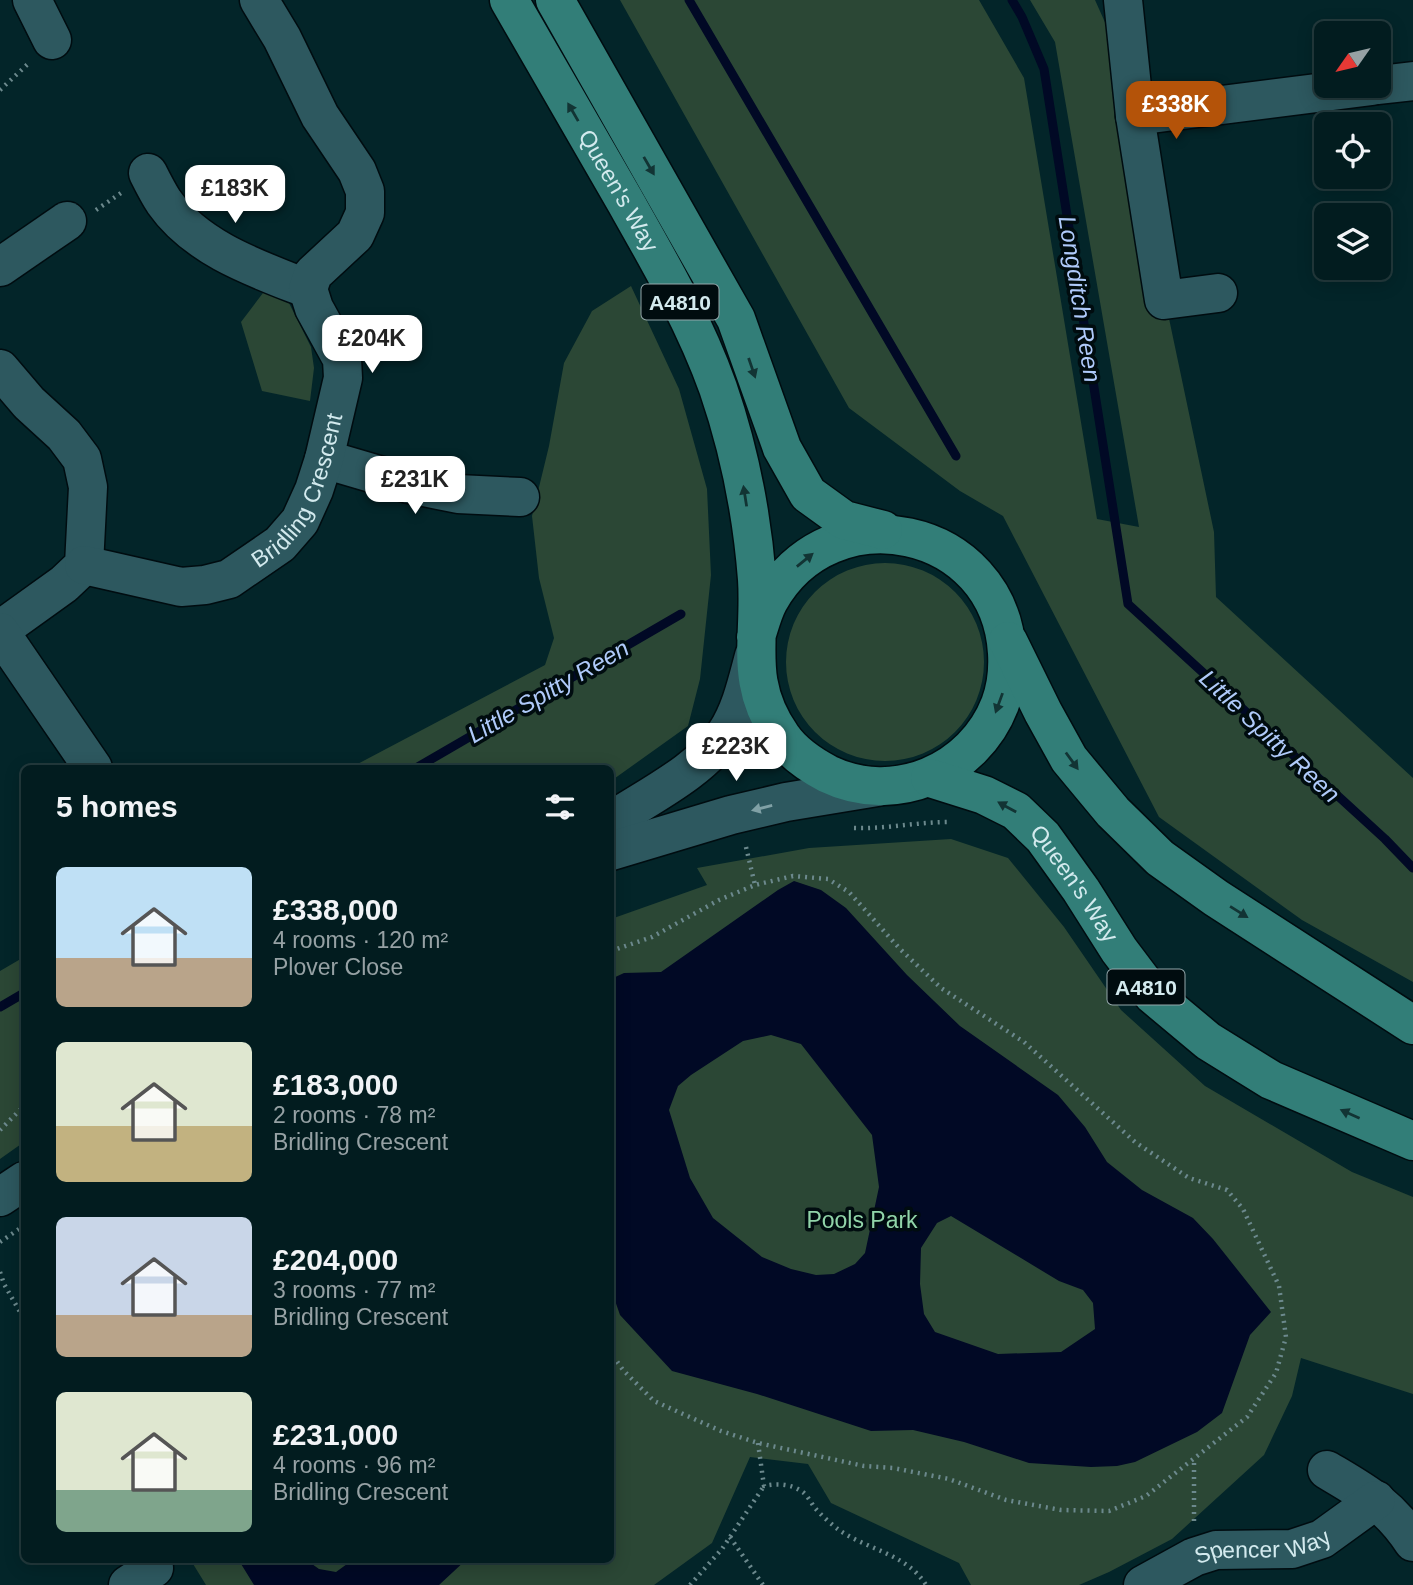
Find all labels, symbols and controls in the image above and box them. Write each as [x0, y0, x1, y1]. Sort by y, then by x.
north arrow [1314, 21, 1391, 98]
map controls [1314, 21, 1391, 280]
pin: £338K [1127, 82, 1225, 141]
text: £338K [1142, 91, 1210, 117]
one-way arrow [567, 102, 579, 121]
button: locate [1314, 112, 1391, 189]
street label: Queen's Way [573, 125, 664, 257]
one-way arrow [643, 156, 655, 176]
pin: £183K [186, 166, 284, 225]
text: £183K [201, 175, 269, 201]
button: layers [1314, 203, 1391, 280]
water label: Longditch Reen [1054, 214, 1106, 384]
road number: A4810 [642, 284, 718, 320]
pin: £204K [323, 316, 421, 375]
text: £204K [338, 325, 406, 351]
one-way arrow [747, 357, 758, 378]
street label: Bridling Crescent [246, 410, 347, 573]
pin: £231K [366, 456, 464, 516]
text: £231K [381, 466, 449, 492]
one-way arrow [739, 485, 750, 507]
one-way arrow [796, 553, 813, 568]
water label: Little Spitty Reen [463, 634, 633, 748]
water label: Little Spitty Reen [1194, 664, 1346, 808]
one-way arrow [993, 692, 1004, 713]
pin: £223K [687, 724, 785, 783]
text: £223K [702, 733, 770, 759]
one-way arrow [1065, 752, 1079, 770]
icon: filters [541, 788, 579, 826]
text: 5 homes [56, 790, 178, 823]
one-way arrow [997, 801, 1016, 813]
one-way arrow [751, 803, 773, 814]
street label: Queen's Way [1025, 819, 1124, 947]
text: £338,000 [273, 893, 398, 926]
icon: home [112, 895, 196, 979]
one-way arrow [1230, 906, 1249, 919]
text: 4 rooms · 120 m² [273, 927, 448, 953]
text: Plover Close [273, 954, 403, 980]
road number: A4810 [1108, 970, 1184, 1004]
text: £183,000 [273, 1068, 398, 1101]
icon: home [112, 1070, 196, 1154]
text: 2 rooms · 78 m² [273, 1102, 435, 1128]
one-way arrow [1340, 1108, 1361, 1119]
text: Bridling Crescent [273, 1129, 448, 1155]
park label: Pools Park [806, 1207, 918, 1233]
text: £204,000 [273, 1243, 398, 1276]
icon: home [112, 1245, 196, 1329]
text: 3 rooms · 77 m² [273, 1277, 435, 1303]
text: Bridling Crescent [273, 1304, 448, 1330]
text: £231,000 [273, 1418, 398, 1451]
icon: home [112, 1420, 196, 1504]
text: 4 rooms · 96 m² [273, 1452, 435, 1478]
text: Bridling Crescent [273, 1479, 448, 1505]
street label: Spencer Way [1191, 1524, 1336, 1569]

